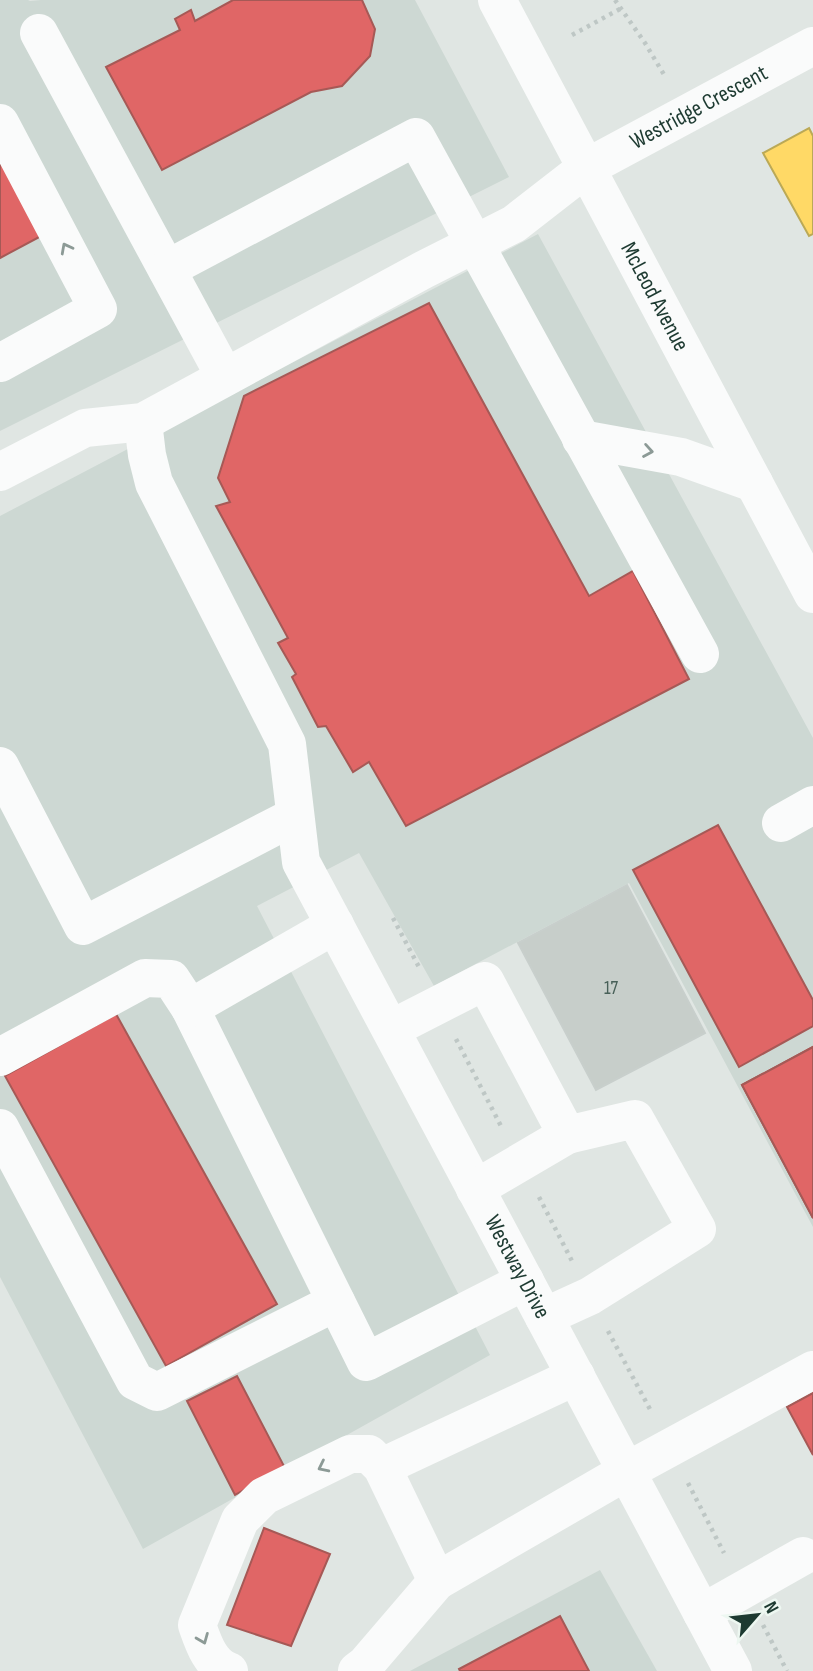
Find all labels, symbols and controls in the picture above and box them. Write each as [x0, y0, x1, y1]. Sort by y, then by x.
street label: Westridge Crescent [625, 59, 772, 156]
street label: McLeod Avenue [614, 237, 695, 356]
one-way arrow [61, 243, 75, 255]
one-way arrow [642, 443, 654, 458]
house number: 17 [604, 977, 619, 1000]
street label: Westway Drive [478, 1210, 556, 1324]
one-way arrow [318, 1459, 330, 1473]
north arrow [722, 1580, 792, 1650]
text: N [758, 1598, 783, 1618]
one-way arrow [195, 1631, 209, 1644]

